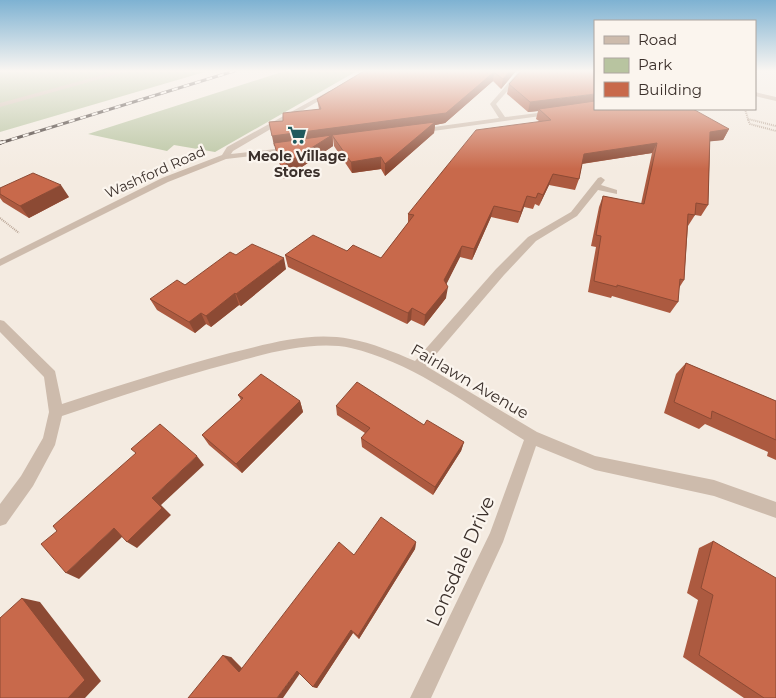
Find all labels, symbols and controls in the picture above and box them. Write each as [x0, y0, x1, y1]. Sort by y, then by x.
legend [594, 20, 756, 110]
text: Road [638, 30, 677, 49]
text: Park [638, 55, 672, 74]
text: Building [638, 80, 702, 99]
supermarket icon: Meole Village Stores [286, 124, 308, 146]
street label: Washford Road [102, 142, 208, 202]
place label: Meole Village Stores [248, 147, 347, 181]
street label: Fairlawn Avenue [407, 340, 532, 423]
street label: Lonsdale Drive [421, 492, 500, 630]

